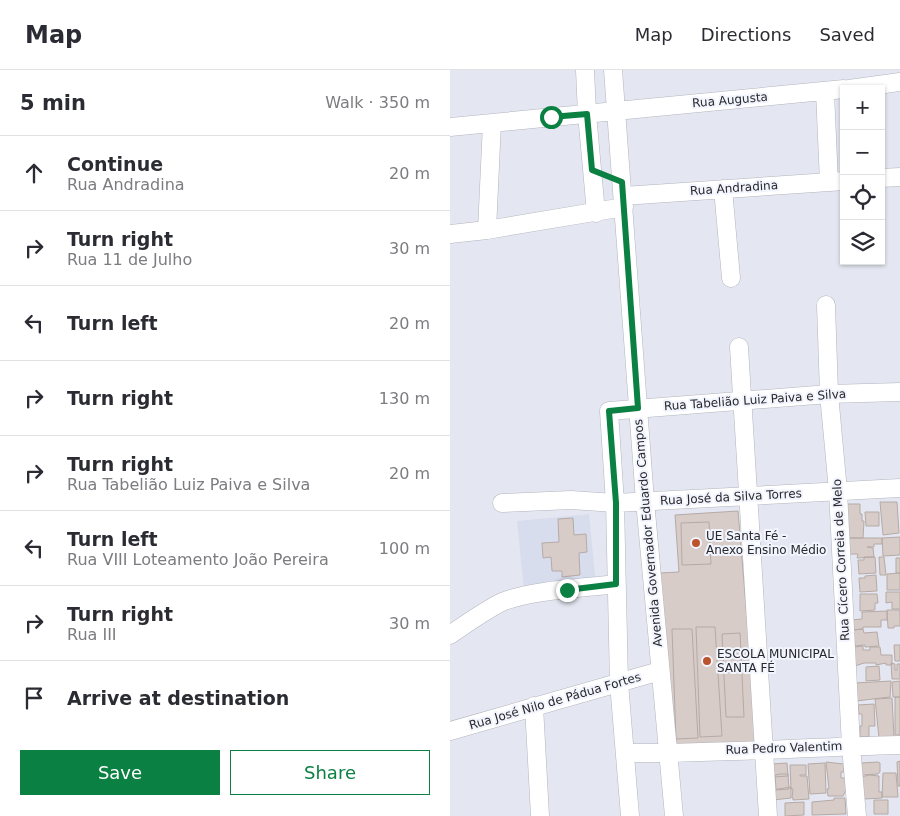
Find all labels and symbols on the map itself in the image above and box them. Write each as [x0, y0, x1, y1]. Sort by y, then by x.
street label: Rua Augusta [692, 90, 768, 110]
route start [540, 106, 563, 129]
street label: Rua Andradina [690, 178, 778, 198]
street label: Rua Tabelião Luiz Paiva e Silva [663, 387, 847, 413]
street label: Avenida Governador Eduardo Campos [631, 419, 665, 647]
street label: Rua Cícero Correia de Melo [830, 479, 852, 641]
street label: Rua José da Silva Torres [660, 486, 802, 508]
place label: UE Santa Fé - Anexo Ensino Médio [706, 529, 826, 557]
marker: UE Santa Fé - Anexo Ensino Médio [690, 537, 702, 549]
route end [556, 579, 579, 602]
place label: ESCOLA MUNICIPAL SANTA FÉ [717, 647, 834, 675]
marker: ESCOLA MUNICIPAL SANTA FÉ [701, 655, 713, 667]
street label: Rua José Nilo de Pádua Fortes [467, 670, 643, 732]
street label: Rua Pedro Valentim [725, 739, 843, 757]

